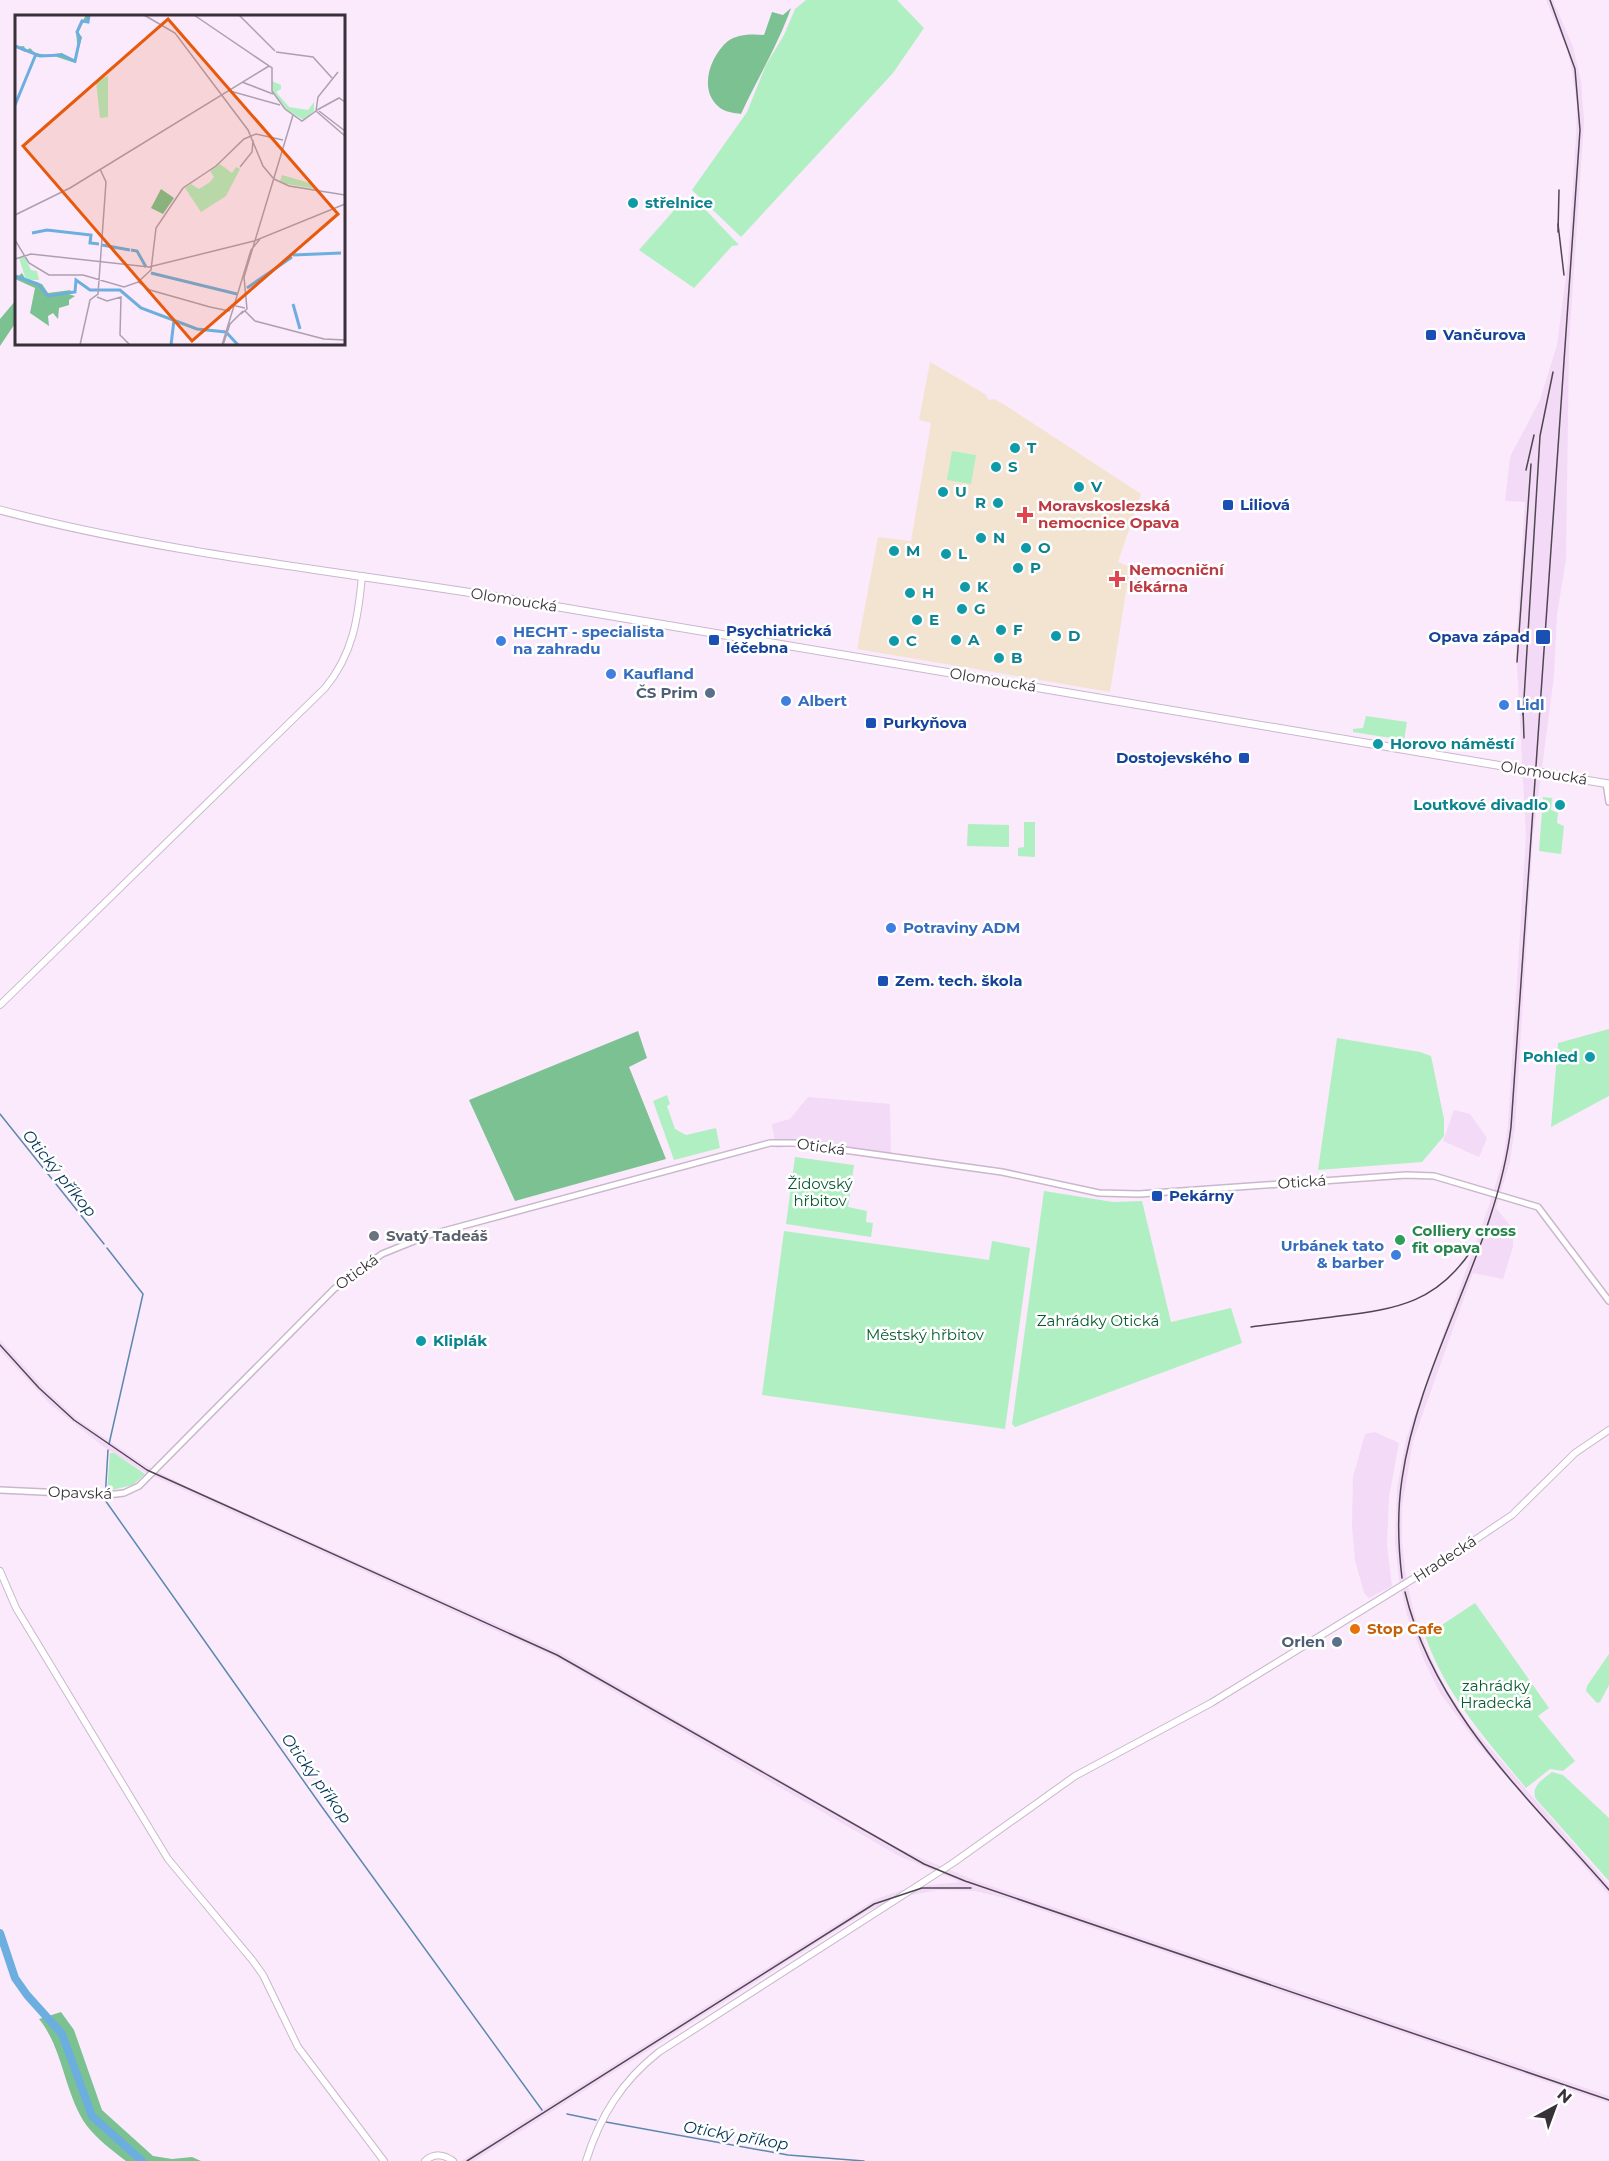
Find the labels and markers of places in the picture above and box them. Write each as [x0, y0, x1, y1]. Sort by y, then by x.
place label: střelnice [645, 193, 713, 212]
marker: střelnice [626, 196, 640, 210]
place label: Vančurova [1442, 325, 1526, 344]
marker: Vančurova [1424, 328, 1438, 342]
place label: T [1027, 438, 1037, 457]
marker: T [1008, 441, 1022, 455]
place label: S [1008, 457, 1018, 476]
marker: S [989, 460, 1003, 474]
place label: V [1090, 477, 1103, 496]
marker: V [1072, 480, 1086, 494]
place label: U [955, 482, 967, 501]
marker: U [936, 485, 950, 499]
place label: R [975, 493, 986, 512]
place label: Liliová [1240, 495, 1290, 514]
marker: R [991, 496, 1005, 510]
place label: Moravskoslezská nemocnice Opava [1038, 496, 1180, 532]
marker: Liliová [1221, 498, 1235, 512]
marker: Moravskoslezská nemocnice Opava [1016, 506, 1034, 524]
place label: N [993, 528, 1005, 547]
marker: N [974, 531, 988, 545]
place label: O [1038, 538, 1051, 557]
place label: M [906, 541, 920, 560]
marker: O [1019, 541, 1033, 555]
marker: M [887, 544, 901, 558]
place label: L [958, 544, 967, 563]
marker: L [939, 547, 953, 561]
place label: P [1030, 558, 1041, 577]
place label: Nemocniční lékárna [1129, 560, 1225, 596]
marker: P [1011, 561, 1025, 575]
marker: Nemocniční lékárna [1110, 572, 1124, 586]
place label: K [977, 577, 989, 596]
marker: K [958, 580, 972, 594]
place label: H [922, 583, 934, 602]
marker: H [903, 586, 917, 600]
place label: G [974, 599, 986, 618]
marker: G [955, 602, 969, 616]
place label: E [929, 610, 939, 629]
marker: E [910, 613, 924, 627]
place label: F [1013, 620, 1023, 639]
place label: Psychiatrická léčebna [726, 621, 832, 657]
place label: HECHT - specialista na zahradu [513, 622, 665, 658]
marker: F [994, 623, 1008, 637]
place label: D [1068, 626, 1080, 645]
place label: Opava západ [1429, 627, 1530, 646]
marker: Opava západ [1534, 628, 1552, 646]
marker: D [1049, 629, 1063, 643]
place label: A [967, 630, 980, 649]
place label: C [906, 631, 917, 650]
marker: Psychiatrická léčebna [707, 633, 721, 647]
marker: A [949, 633, 963, 647]
marker: HECHT - specialista na zahradu [494, 634, 508, 648]
marker: C [887, 634, 901, 648]
place label: B [1011, 648, 1022, 667]
marker: B [992, 651, 1006, 665]
place label: Kaufland [623, 664, 694, 683]
marker: Kaufland [604, 667, 618, 681]
place label: ČS Prim [636, 683, 698, 702]
marker: ČS Prim [703, 686, 717, 700]
place label: Albert [797, 691, 848, 710]
marker: Albert [779, 694, 793, 708]
place label: Lidl [1516, 695, 1544, 714]
marker: Lidl [1497, 698, 1511, 712]
place label: Purkyňova [883, 713, 967, 732]
marker: Purkyňova [864, 716, 878, 730]
place label: Horovo náměstí [1390, 734, 1516, 753]
marker: Horovo náměstí [1371, 737, 1385, 751]
place label: Dostojevského [1116, 748, 1232, 767]
marker: Dostojevského [1237, 751, 1251, 765]
place label: Loutkové divadlo [1413, 795, 1548, 814]
marker: Loutkové divadlo [1553, 798, 1567, 812]
place label: Potraviny ADM [903, 918, 1020, 937]
marker: Potraviny ADM [884, 921, 898, 935]
place label: Zem. tech. škola [895, 971, 1022, 990]
marker: Zem. tech. škola [876, 974, 890, 988]
place label: Pohled [1523, 1047, 1578, 1066]
marker: Pohled [1583, 1050, 1597, 1064]
place label: Pekárny [1169, 1186, 1235, 1205]
marker: Pekárny [1150, 1189, 1164, 1203]
place label: Colliery cross fit opava [1412, 1221, 1516, 1257]
place label: Svatý Tadeáš [386, 1226, 488, 1245]
marker: Svatý Tadeáš [367, 1229, 381, 1243]
marker: Colliery cross fit opava [1393, 1233, 1407, 1247]
place label: Urbánek tato & barber [1281, 1236, 1385, 1272]
marker: Urbánek tato & barber [1389, 1248, 1403, 1262]
place label: Kliplák [433, 1331, 487, 1350]
marker: Kliplák [414, 1334, 428, 1348]
place label: Stop Cafe [1367, 1619, 1443, 1638]
marker: Stop Cafe [1348, 1622, 1362, 1636]
place label: Orlen [1282, 1632, 1325, 1651]
marker: Orlen [1330, 1635, 1344, 1649]

